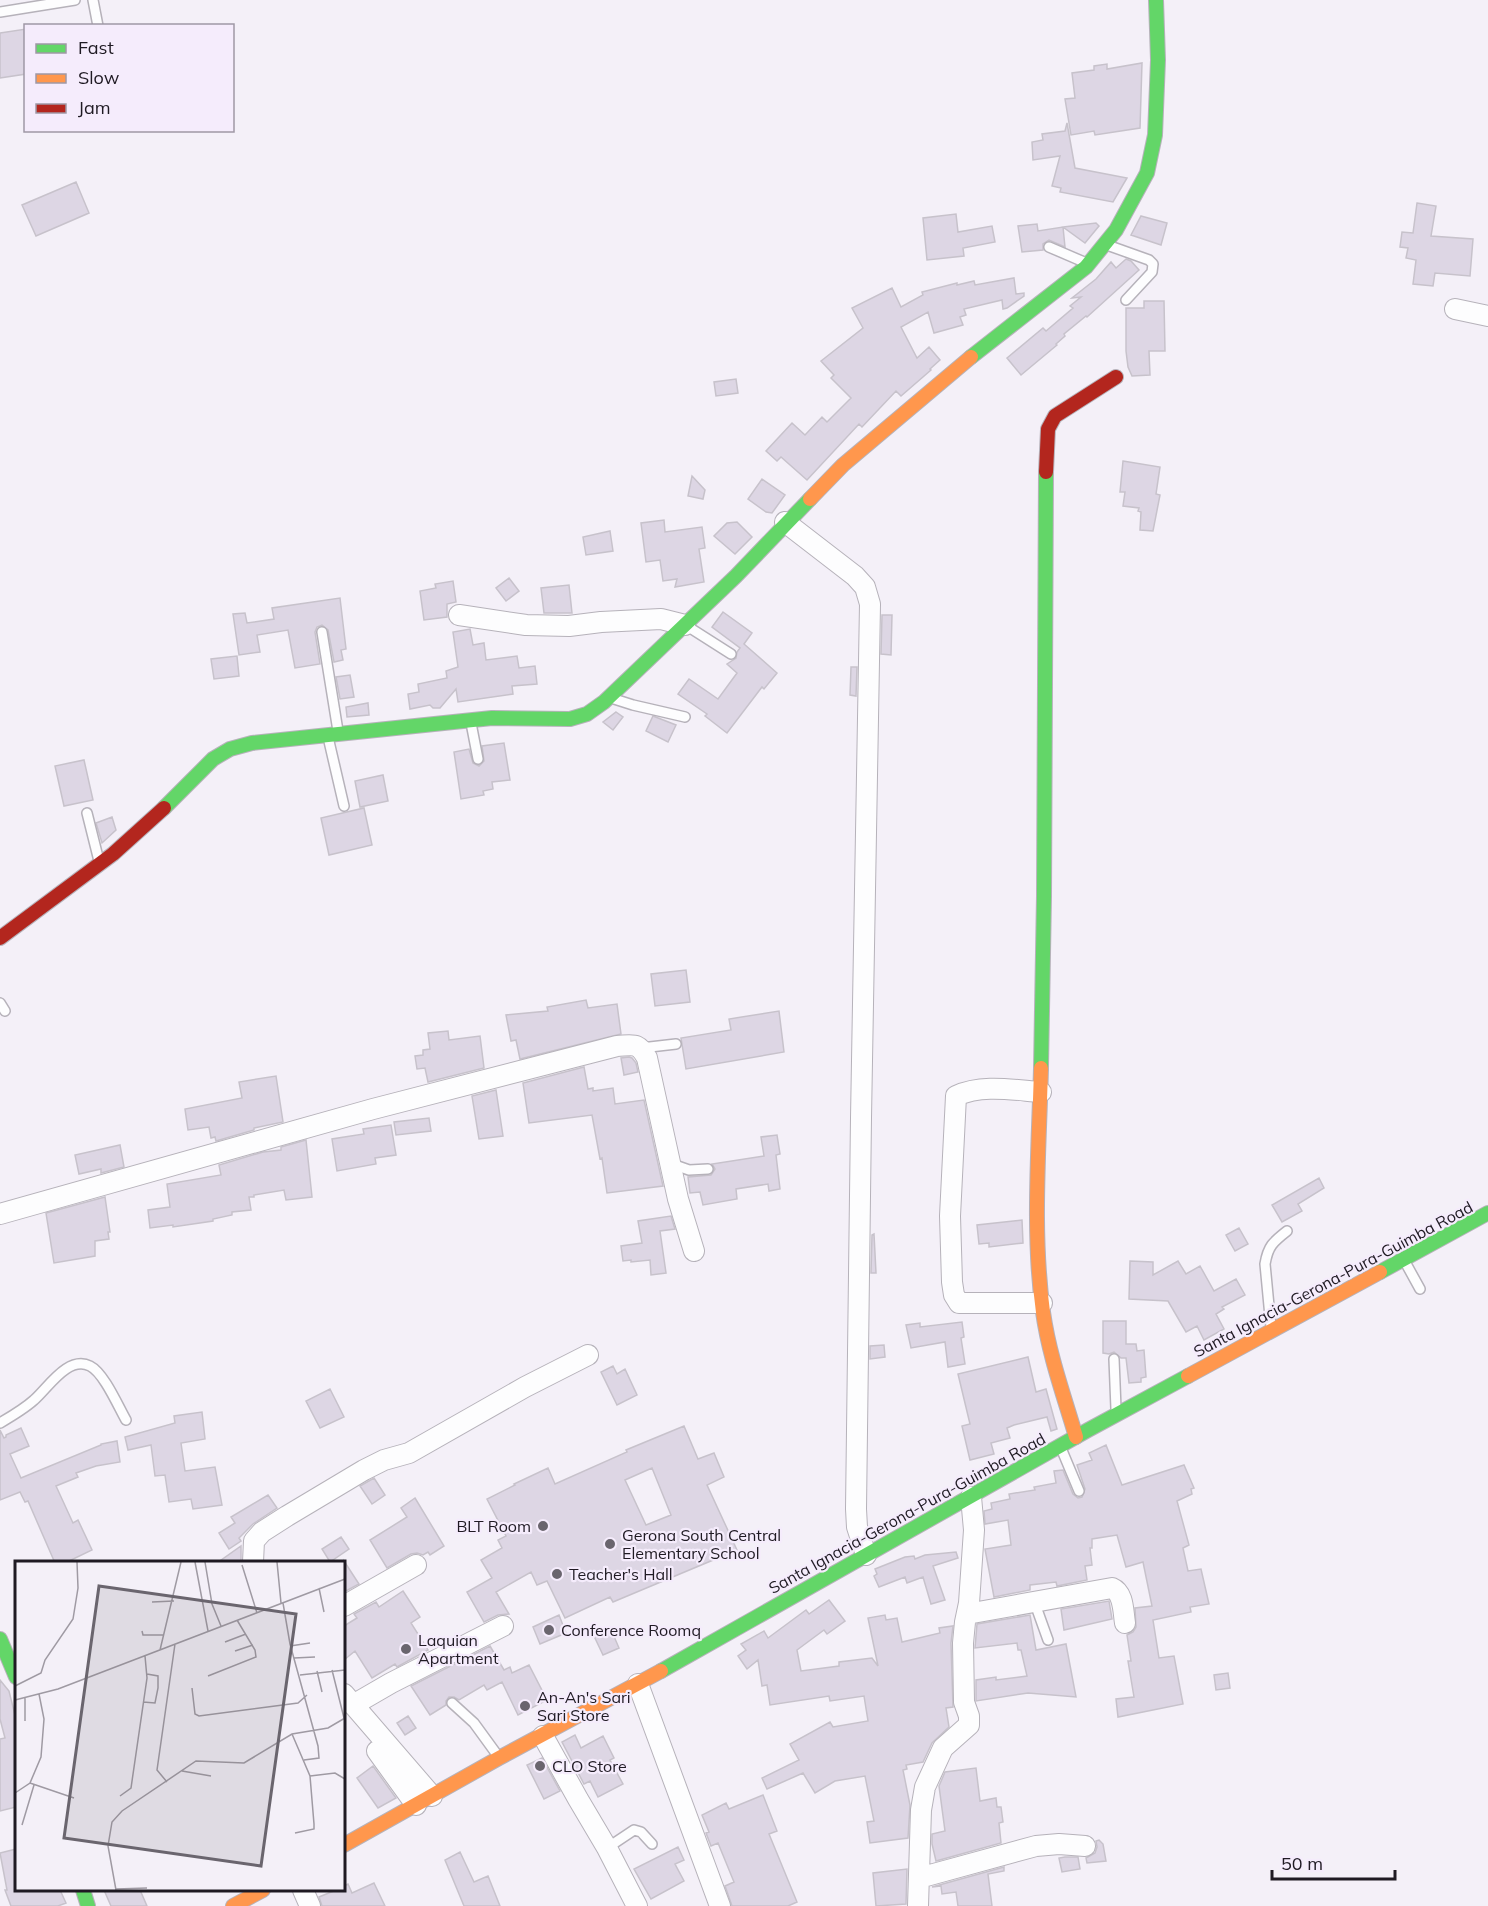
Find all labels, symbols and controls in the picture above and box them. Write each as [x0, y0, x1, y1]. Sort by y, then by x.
legend [24, 24, 234, 132]
text: Fast [78, 36, 114, 59]
text: Slow [78, 66, 120, 89]
text: Jam [78, 96, 111, 119]
street label: Santa Ignacia-Gerona-Pura-Guimba Road [1190, 1197, 1476, 1361]
street label: Santa Ignacia-Gerona-Pura-Guimba Road [765, 1428, 1049, 1598]
place label: BLT Room [456, 1516, 531, 1536]
marker: BLT Room [536, 1519, 550, 1533]
place label: Gerona South Central Elementary School [622, 1525, 781, 1563]
marker: Gerona South Central Elementary School [603, 1537, 617, 1551]
inset map [15, 1561, 345, 1891]
place label: Teacher's Hall [569, 1564, 673, 1584]
marker: Teacher's Hall [550, 1567, 564, 1581]
place label: Conference Roomq [561, 1620, 701, 1640]
marker: Conference Roomq [542, 1623, 556, 1637]
place label: Laquian Apartment [418, 1630, 499, 1668]
marker: Laquian Apartment [399, 1642, 413, 1656]
place label: An-An's Sari Sari Store [537, 1687, 631, 1725]
marker: An-An's Sari Sari Store [518, 1699, 532, 1713]
place label: CLO Store [552, 1756, 627, 1776]
marker: CLO Store [533, 1759, 547, 1773]
scale bar [1272, 1843, 1395, 1881]
text: 50 m [1281, 1852, 1323, 1875]

